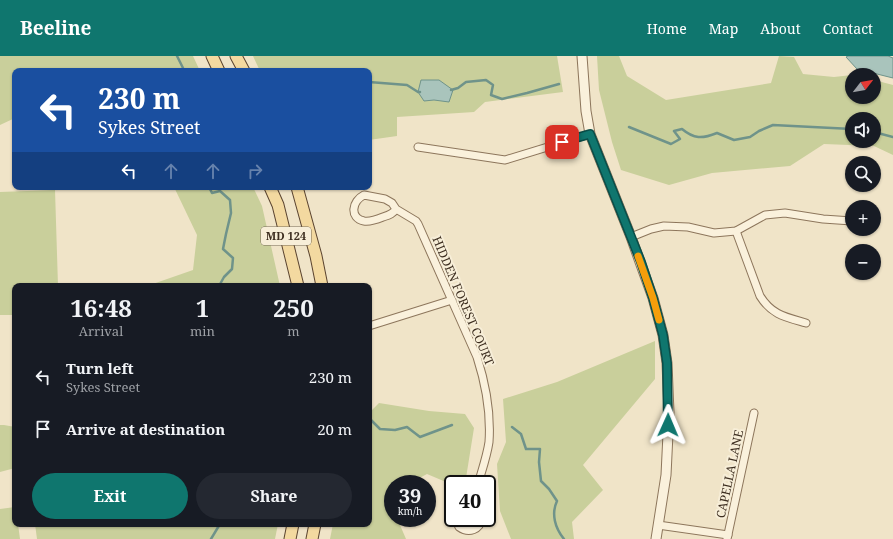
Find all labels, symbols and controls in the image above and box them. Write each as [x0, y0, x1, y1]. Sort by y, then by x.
text: Beeline [20, 15, 91, 41]
text: Home [647, 19, 687, 38]
text: Map [709, 19, 738, 38]
text: About [760, 19, 801, 38]
text: Contact [823, 19, 873, 38]
north arrow [845, 68, 881, 104]
map controls [845, 68, 881, 280]
text: 230 m [98, 79, 180, 117]
icon: left [32, 84, 84, 136]
button: sound [845, 112, 881, 148]
text: Sykes Street [98, 115, 200, 139]
pin [545, 125, 579, 159]
icon: arrive [551, 131, 573, 153]
button: search [845, 156, 881, 192]
icon: left [118, 160, 140, 182]
icon: ahead [160, 160, 182, 182]
icon: ahead [202, 160, 224, 182]
icon: right [244, 160, 266, 182]
button: + [845, 200, 881, 236]
road number: MD 124 [261, 227, 311, 245]
street label: HIDDEN FOREST COURT [428, 233, 499, 369]
button: − [845, 244, 881, 280]
text: 16:48 [70, 291, 132, 324]
text: 1 [196, 291, 209, 324]
text: 250 [273, 291, 314, 324]
text: Arrival [79, 322, 123, 340]
text: min [190, 322, 215, 340]
text: m [287, 322, 300, 340]
text: Turn left [66, 358, 134, 378]
icon: left [32, 366, 54, 388]
text: 230 m [309, 367, 352, 387]
text: Sykes Street [66, 378, 140, 396]
position arrow [647, 404, 689, 446]
icon: arrive [32, 418, 54, 440]
text: Arrive at destination [66, 419, 225, 439]
text: 20 m [317, 419, 352, 439]
street label: CAPELLA LANE [712, 428, 747, 520]
button: Exit [32, 473, 188, 519]
button: Share [196, 473, 352, 519]
speed limit sign: 40 [444, 475, 496, 527]
text: 39 [399, 482, 421, 509]
text: km/h [398, 504, 422, 518]

